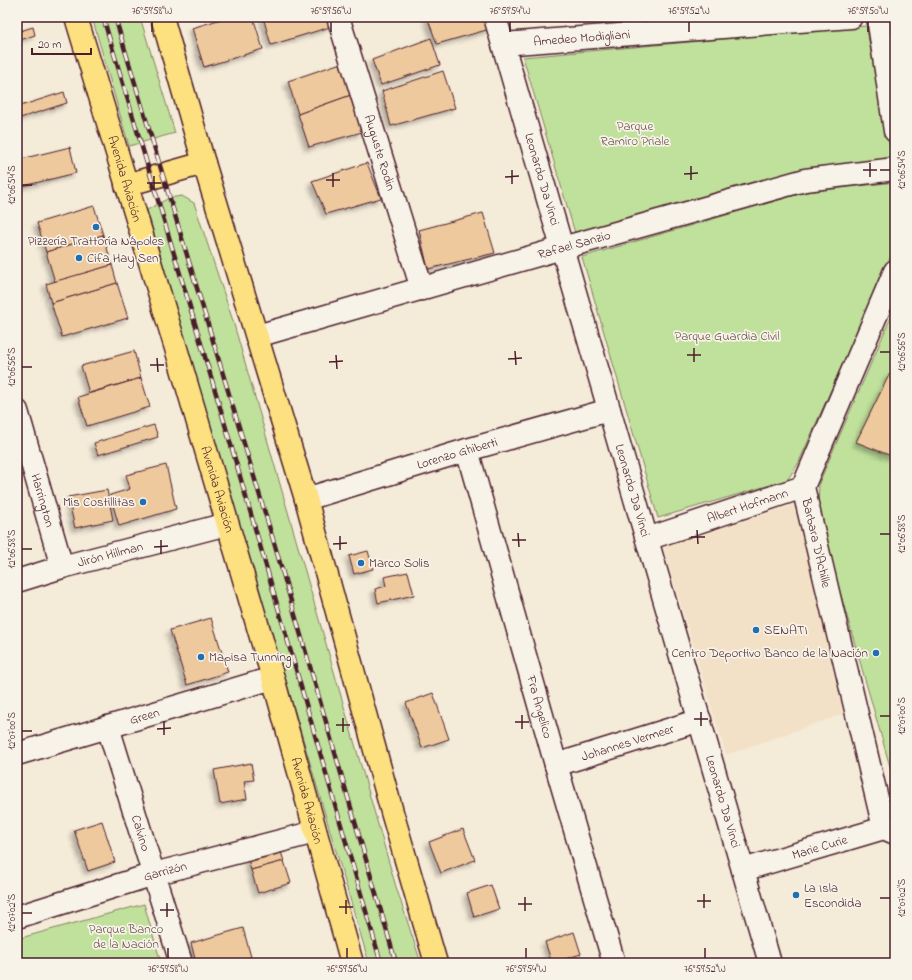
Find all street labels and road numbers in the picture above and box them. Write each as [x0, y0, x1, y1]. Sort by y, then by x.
street label: Amedeo Modigliani [533, 25, 631, 51]
street label: Auguste Rodin [359, 112, 401, 193]
street label: Leonardo Da Vinci [520, 131, 565, 228]
street label: Avenida Aviación [103, 133, 147, 224]
street label: Rafael Sanzio [535, 225, 613, 264]
street label: Lorenzo Ghiberti [414, 432, 500, 474]
street label: Leonardo Da Vinci [610, 442, 655, 539]
street label: Avenida Aviación [196, 444, 239, 535]
street label: Harrington [26, 471, 60, 529]
street label: Albert Hofmann [704, 483, 791, 528]
street label: Barbara D'Achille [796, 495, 836, 590]
street label: Jirón Hillman [75, 537, 145, 572]
street label: Fra Angelico [521, 672, 558, 741]
street label: Green [127, 703, 162, 730]
street label: Johannes Vermeer [579, 719, 677, 766]
street label: Leonardo Da Vinci [701, 753, 746, 850]
street label: Avenida Aviación [286, 755, 328, 846]
street label: Calvino [126, 813, 155, 854]
street label: Marie Curie [790, 830, 850, 864]
street label: Garrizón [141, 856, 189, 886]

